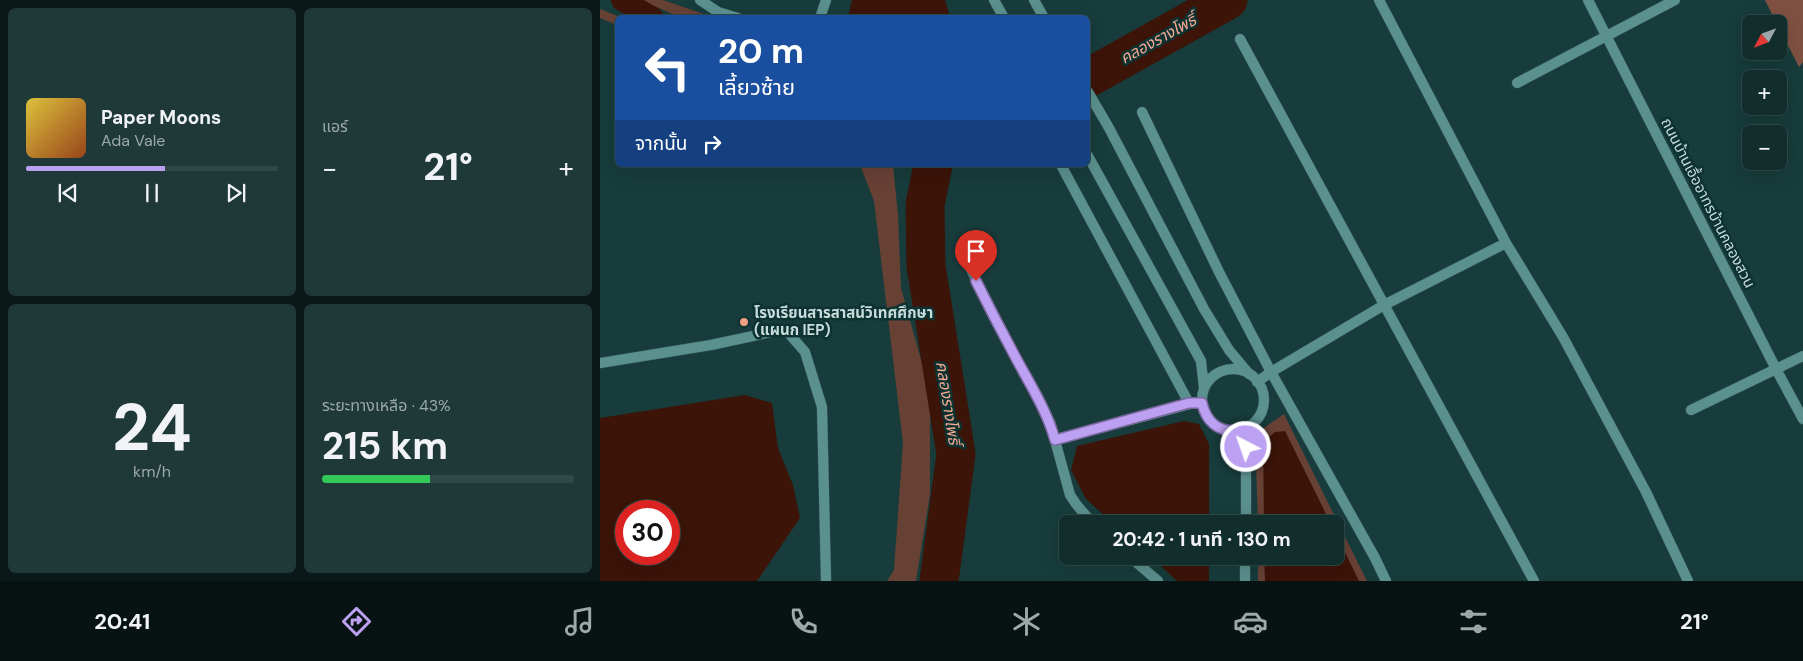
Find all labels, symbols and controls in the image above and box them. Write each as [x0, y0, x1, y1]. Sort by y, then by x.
water label: คลองรางโพธิ์ [1116, 7, 1204, 69]
north arrow [1742, 15, 1788, 60]
map controls [1742, 15, 1787, 170]
text: 20 m [718, 28, 804, 74]
icon: left [635, 35, 700, 100]
button: + [1742, 70, 1787, 115]
text: เลี้ยวซ้าย [718, 73, 795, 102]
text: Paper Moons [101, 105, 221, 130]
street label: ถนนบ้านเอื้ออาทรบ้านคลองสวน [1656, 114, 1761, 291]
text: แอร์ [322, 116, 348, 137]
button: − [1742, 125, 1787, 170]
text: Ada Vale [101, 130, 165, 151]
icon: right [698, 130, 726, 158]
text: จากนั้น [635, 131, 688, 156]
text: 21° [423, 142, 473, 192]
text: − [322, 150, 337, 187]
text: + [559, 150, 574, 187]
icon: previous [54, 179, 82, 207]
icon: pause [138, 179, 166, 207]
icon: next [222, 179, 250, 207]
pin [955, 230, 997, 281]
icon: arrive [962, 237, 990, 265]
place label: โรงเรียนสารสาสน์วิเทศศึกษา (แผนก IEP) [754, 303, 933, 340]
marker: โรงเรียนสารสาสน์วิเทศศึกษา (แผนก IEP) [738, 316, 750, 328]
water label: คลองรางโพธิ์ [931, 360, 966, 450]
text: 24 [112, 386, 192, 470]
text: ระยะทางเหลือ · 43% [322, 395, 451, 416]
position arrow [1219, 420, 1271, 472]
text: 215 km [322, 421, 448, 471]
text: km/h [133, 461, 171, 482]
speed limit sign: 30 [615, 500, 680, 565]
text: 20:42 · 1 นาที · 130 m [1112, 527, 1291, 552]
icon: directions [339, 604, 374, 639]
icon: music [562, 604, 597, 639]
icon: phone [786, 604, 821, 639]
icon: climate [1009, 604, 1044, 639]
icon: car [1233, 604, 1268, 639]
icon: filters [1456, 604, 1491, 639]
text: 20:41 [94, 607, 150, 636]
text: 21° [1680, 607, 1709, 636]

